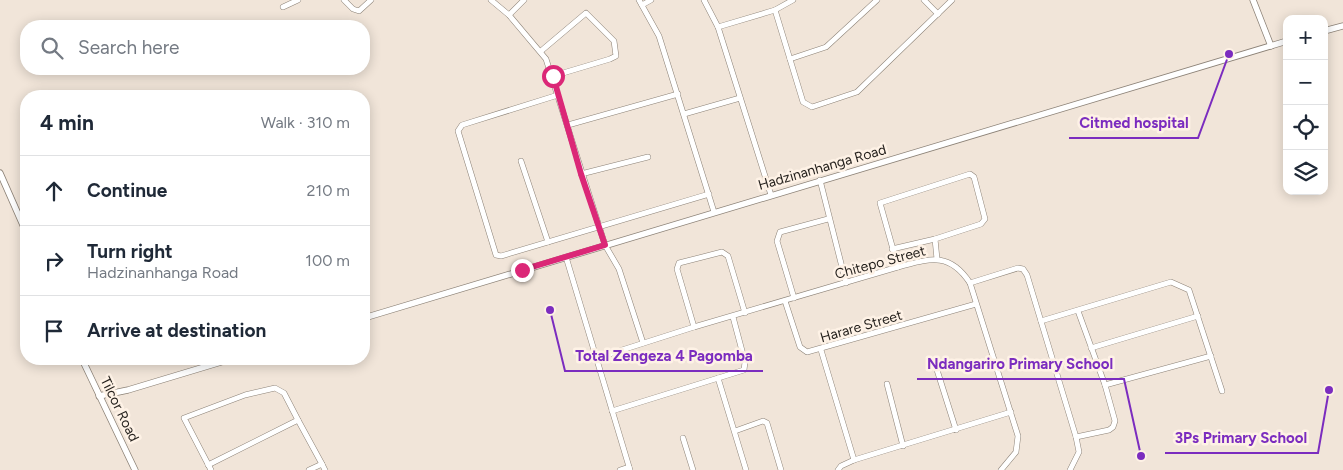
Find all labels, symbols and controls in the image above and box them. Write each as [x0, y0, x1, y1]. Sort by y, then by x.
map controls [1283, 15, 1328, 195]
button: + [1283, 15, 1328, 60]
search box [20, 20, 370, 75]
icon: search [38, 34, 66, 62]
text: Search here [78, 36, 180, 59]
button: − [1283, 60, 1328, 105]
route start [542, 65, 565, 88]
button: locate [1283, 105, 1328, 150]
callout: Citmed hospital [1069, 108, 1198, 138]
text: 4 min [40, 110, 94, 135]
text: Walk · 310 m [261, 113, 350, 132]
text: Citmed hospital [1079, 114, 1189, 132]
street label: Hadzinanhanga Road [756, 141, 888, 194]
button: layers [1283, 150, 1328, 195]
icon: ahead [40, 177, 68, 205]
text: Continue [87, 179, 167, 202]
text: 210 m [307, 181, 350, 200]
text: Turn right [87, 240, 173, 263]
street label: Chitepo Street [833, 242, 927, 283]
icon: right [40, 247, 68, 275]
text: 100 m [305, 251, 350, 270]
route end [511, 259, 534, 282]
text: Hadzinanhanga Road [87, 263, 239, 282]
street label: Harare Street [818, 307, 904, 346]
icon: arrive [40, 317, 68, 345]
text: Arrive at destination [87, 319, 266, 342]
callout: Total Zengeza 4 Pagomba [565, 341, 763, 371]
text: Total Zengeza 4 Pagomba [575, 347, 753, 365]
callout: Ndangariro Primary School [917, 349, 1124, 379]
text: Ndangariro Primary School [927, 355, 1113, 373]
street label: Tilcor Road [97, 374, 143, 444]
callout: 3Ps Primary School [1165, 423, 1318, 453]
text: 3Ps Primary School [1175, 429, 1307, 447]

